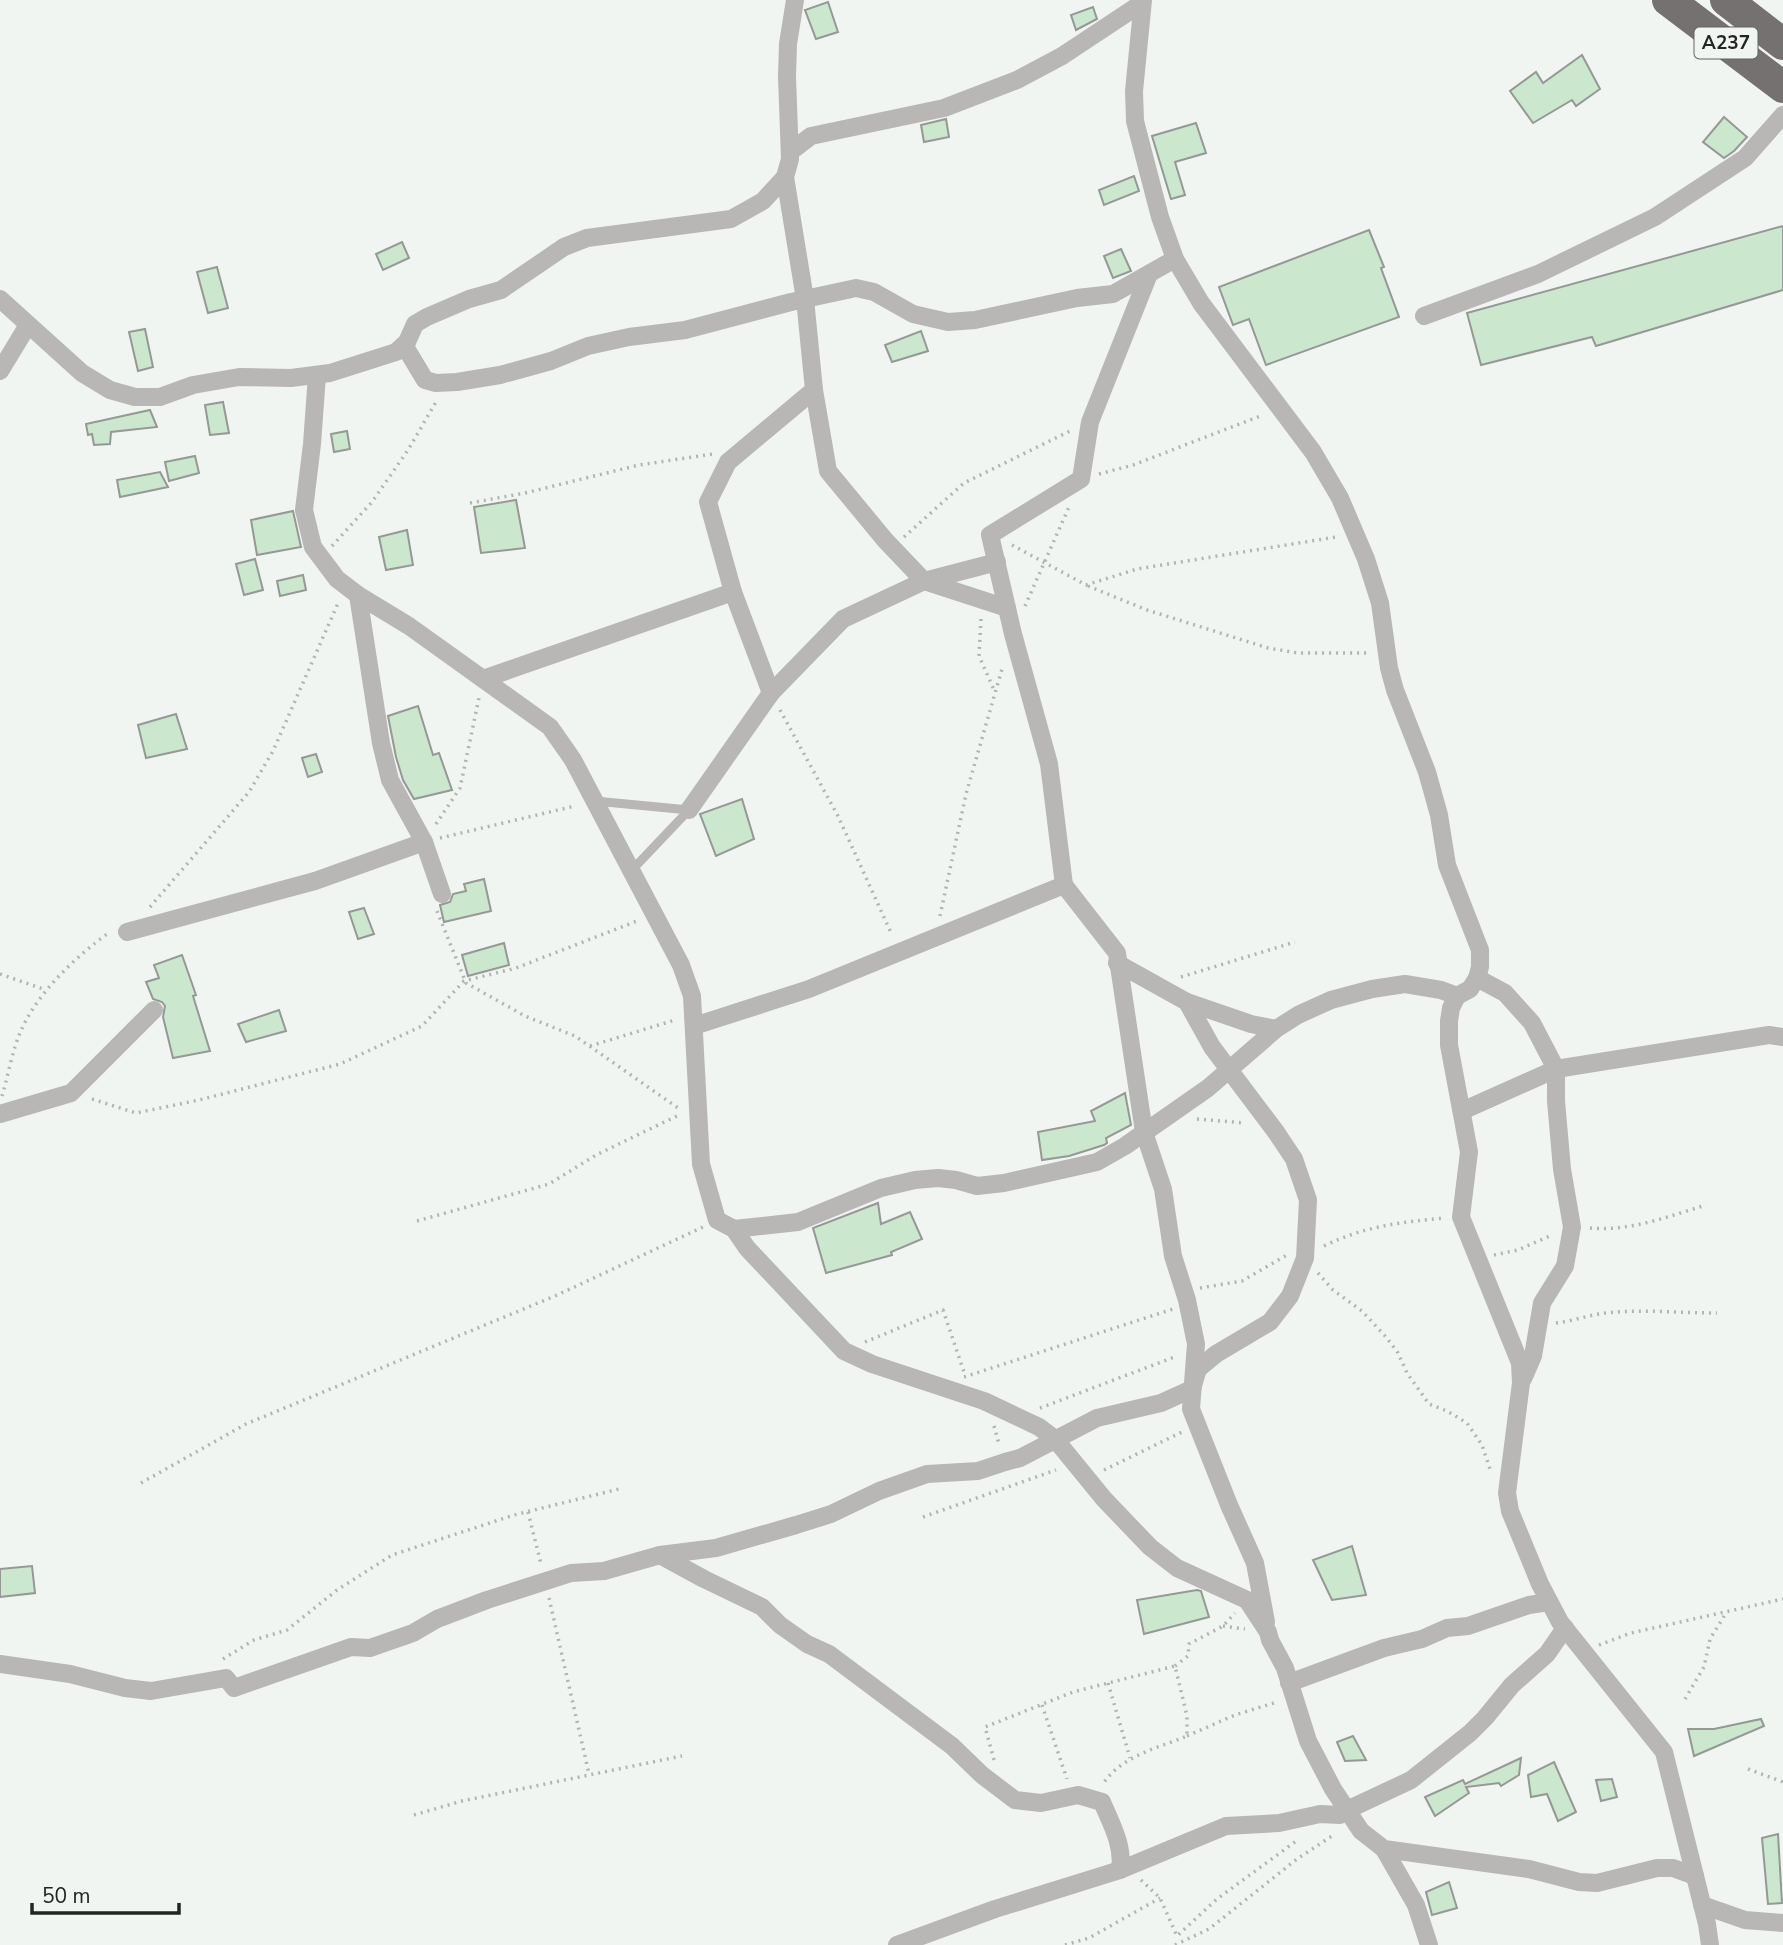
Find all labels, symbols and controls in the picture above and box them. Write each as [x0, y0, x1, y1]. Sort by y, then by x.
road number: A237 [1694, 28, 1758, 58]
scale bar [32, 1871, 178, 1915]
text: 50 m [42, 1882, 91, 1910]

